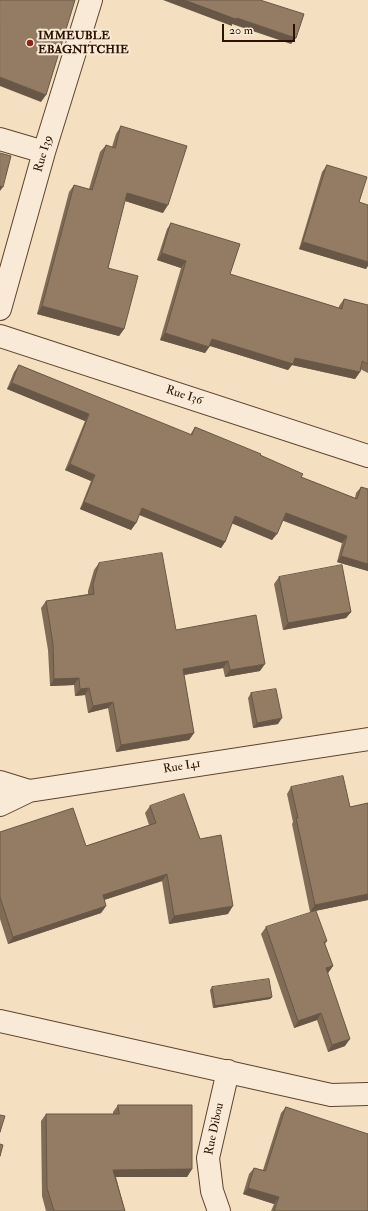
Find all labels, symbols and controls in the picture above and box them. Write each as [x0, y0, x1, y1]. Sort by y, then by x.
scale bar [224, 16, 297, 42]
text: 20 m [229, 23, 253, 38]
place label: IMMEUBLE EBAGNITCHIE [38, 29, 129, 57]
marker: IMMEUBLE EBAGNITCHIE [25, 38, 35, 48]
street label: Rue I39 [32, 134, 56, 174]
street label: Rue I36 [164, 383, 204, 409]
street label: Rue I41 [162, 757, 202, 777]
street label: Rue Dibou [202, 1102, 228, 1156]

